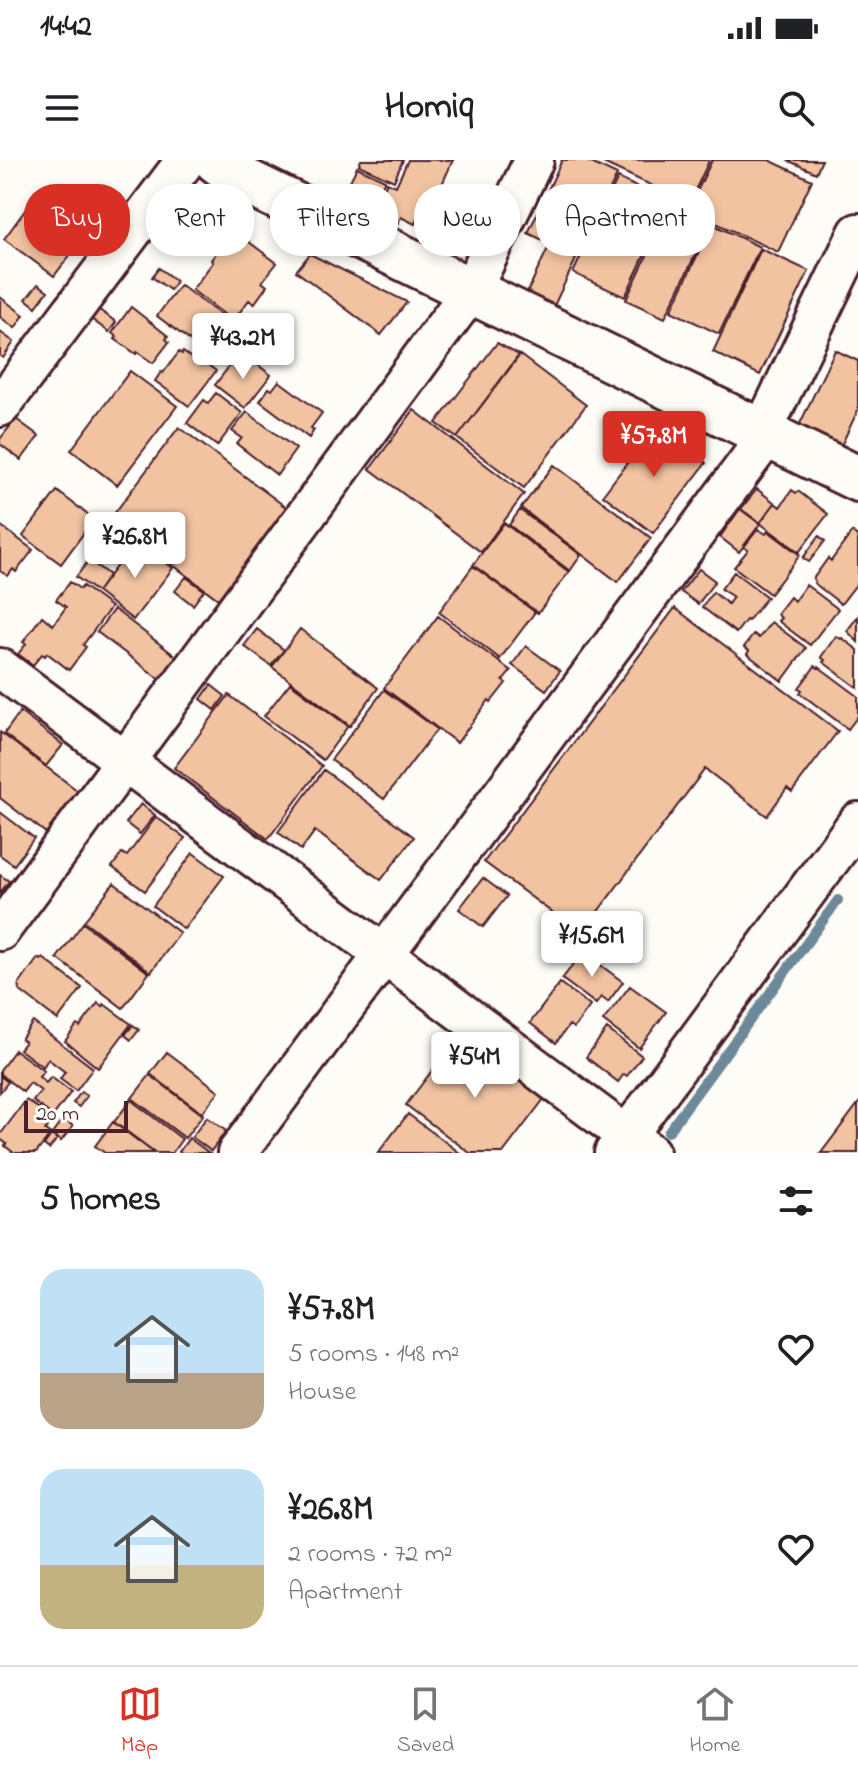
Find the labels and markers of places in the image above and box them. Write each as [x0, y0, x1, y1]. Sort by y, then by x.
pin: ¥43.2M [178, 313, 308, 381]
pin: ¥57.8M [589, 411, 719, 479]
pin: ¥26.8M [70, 512, 200, 580]
pin: ¥15.6M [527, 911, 657, 979]
pin: ¥54M [428, 1032, 522, 1100]

